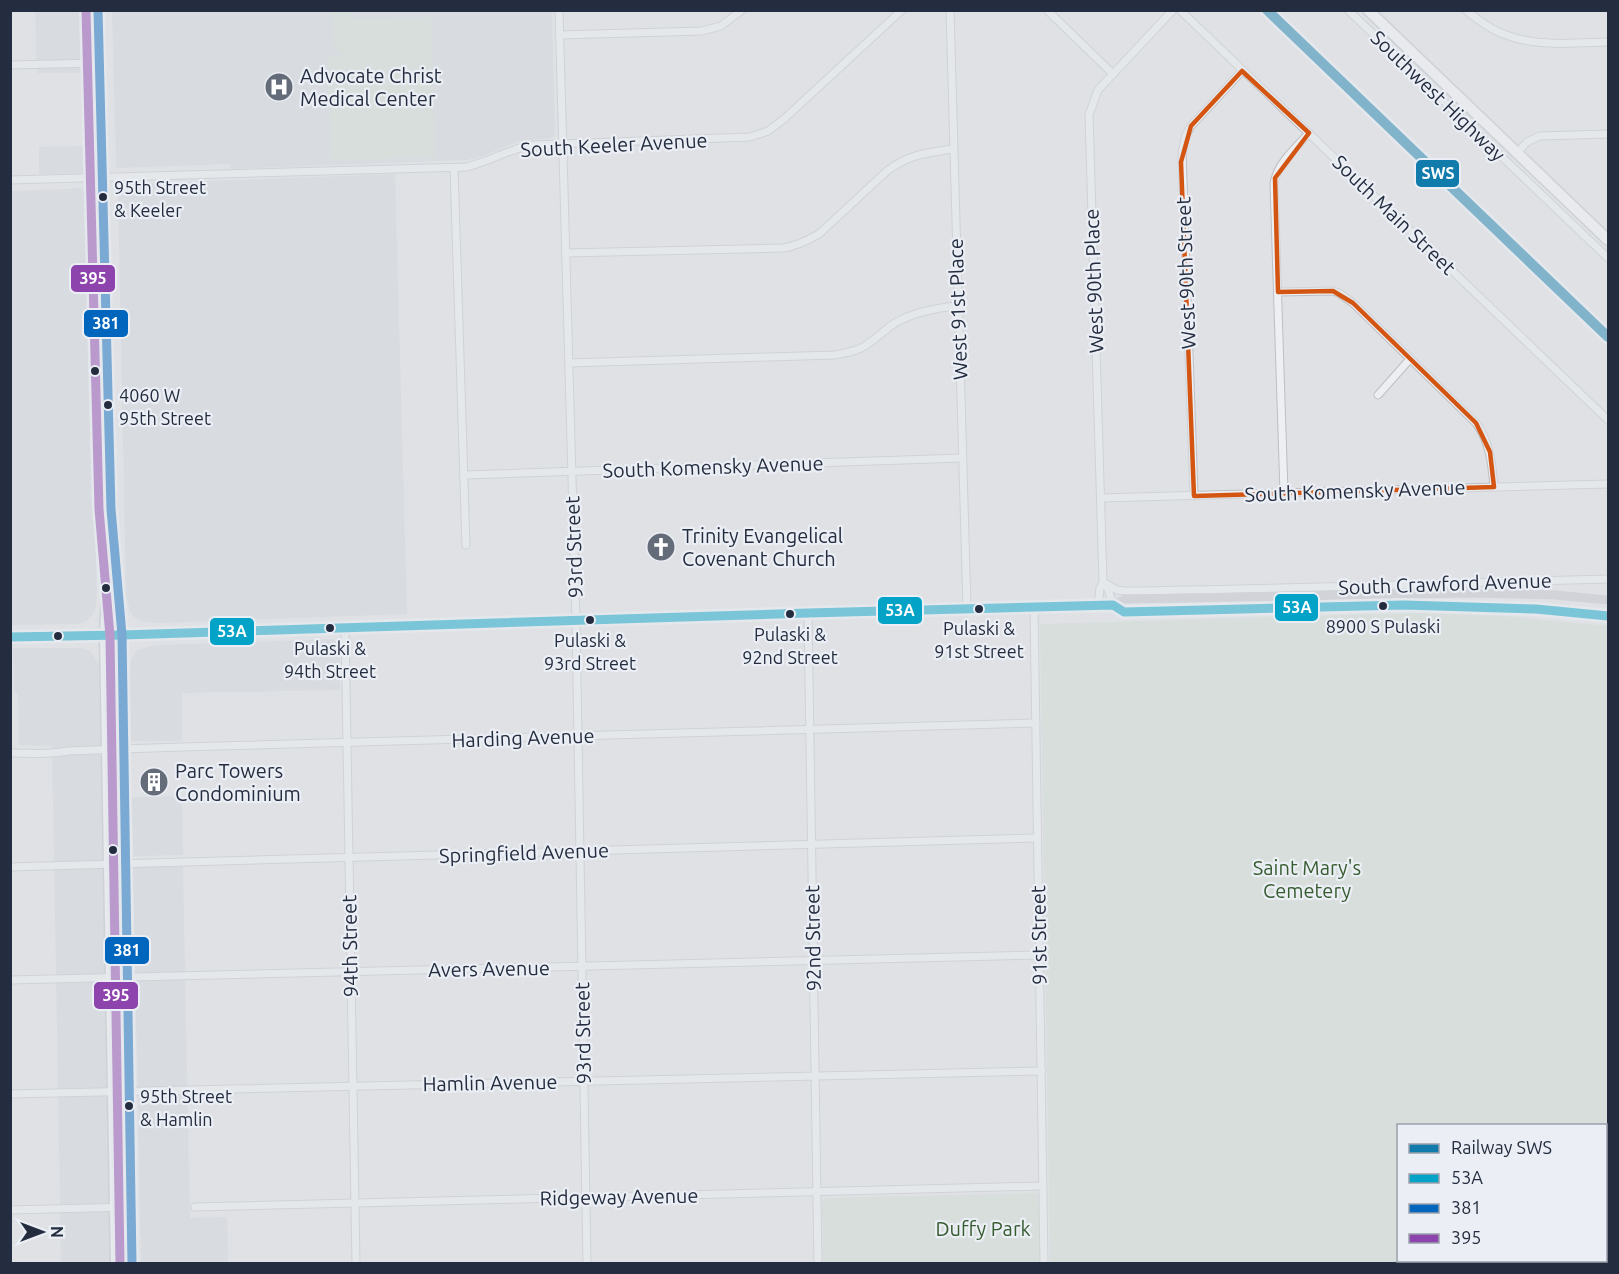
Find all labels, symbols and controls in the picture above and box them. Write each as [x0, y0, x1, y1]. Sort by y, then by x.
street label: Southwest Highway [1366, 26, 1510, 166]
place label: Advocate Christ Medical Center [300, 64, 442, 110]
hospital icon: Advocate Christ Medical Center [263, 71, 295, 103]
street label: South Keeler Avenue [520, 128, 708, 161]
street label: South Main Street [1328, 150, 1461, 279]
line badge: SWS [1415, 159, 1460, 188]
text: SWS [1421, 164, 1455, 182]
place label: 95th Street & Keeler [114, 177, 206, 220]
marker: 95th Street & Keeler [97, 191, 109, 203]
street label: West 90th Street [1171, 196, 1200, 350]
street label: West 90th Place [1079, 208, 1108, 354]
street label: West 91st Place [944, 238, 971, 380]
line badge: 395 [70, 264, 116, 293]
text: 395 [79, 269, 107, 287]
line badge: 381 [83, 309, 129, 338]
text: 381 [92, 314, 120, 332]
unlabelled marker [89, 365, 101, 377]
place label: 4060 W 95th Street [119, 385, 211, 428]
marker: 4060 W 95th Street [102, 399, 114, 411]
street label: South Komensky Avenue [602, 451, 824, 482]
street label: South Komensky Avenue [1244, 475, 1466, 506]
street label: 93rd Street [560, 495, 587, 599]
place label: Trinity Evangelical Covenant Church [682, 524, 843, 570]
church icon: Trinity Evangelical Covenant Church [645, 531, 677, 563]
street label: South Crawford Avenue [1338, 568, 1552, 599]
unlabelled marker [100, 582, 112, 594]
line badge: 53A [1274, 593, 1319, 622]
line badge: 53A [877, 596, 923, 625]
text: 53A [1282, 598, 1312, 616]
marker: 8900 S Pulaski [1377, 600, 1389, 612]
text: 53A [885, 601, 915, 619]
marker: Pulaski & 91st Street [973, 603, 985, 615]
marker: Pulaski & 92nd Street [784, 608, 796, 620]
marker: Pulaski & 93rd Street [584, 614, 596, 626]
place label: 8900 S Pulaski [1326, 616, 1440, 636]
line badge: 53A [209, 617, 255, 646]
place label: Pulaski & 91st Street [934, 618, 1024, 661]
text: 53A [217, 622, 247, 640]
marker: Pulaski & 94th Street [324, 622, 336, 634]
place label: Pulaski & 92nd Street [742, 624, 838, 667]
unlabelled marker [52, 630, 64, 642]
place label: Pulaski & 93rd Street [544, 630, 636, 673]
place label: Pulaski & 94th Street [284, 638, 376, 681]
street label: Harding Avenue [451, 724, 595, 751]
place label: Parc Towers Condominium [175, 759, 301, 805]
building icon: Parc Towers Condominium [138, 766, 170, 798]
street label: Springfield Avenue [439, 838, 609, 867]
unlabelled marker [107, 844, 119, 856]
park label: Saint Mary's Cemetery [1253, 856, 1361, 902]
street label: 92nd Street [800, 885, 825, 991]
street label: 91st Street [1026, 885, 1051, 985]
street label: 94th Street [337, 895, 362, 997]
line badge: 381 [104, 936, 150, 965]
text: 381 [113, 941, 141, 959]
street label: Avers Avenue [428, 956, 550, 981]
line badge: 395 [93, 981, 139, 1010]
street label: 93rd Street [570, 982, 595, 1084]
text: 395 [102, 986, 130, 1004]
street label: Hamlin Avenue [422, 1070, 558, 1095]
place label: 95th Street & Hamlin [140, 1086, 232, 1129]
marker: 95th Street & Hamlin [123, 1100, 135, 1112]
legend [1397, 1124, 1607, 1262]
text: Railway SWS [1451, 1137, 1552, 1157]
text: 53A [1451, 1167, 1483, 1187]
street label: Ridgeway Avenue [539, 1184, 699, 1209]
text: 381 [1451, 1197, 1481, 1217]
north arrow [12, 1202, 72, 1262]
park label: Duffy Park [935, 1217, 1031, 1240]
text: N [48, 1226, 66, 1238]
text: 395 [1451, 1227, 1481, 1247]

